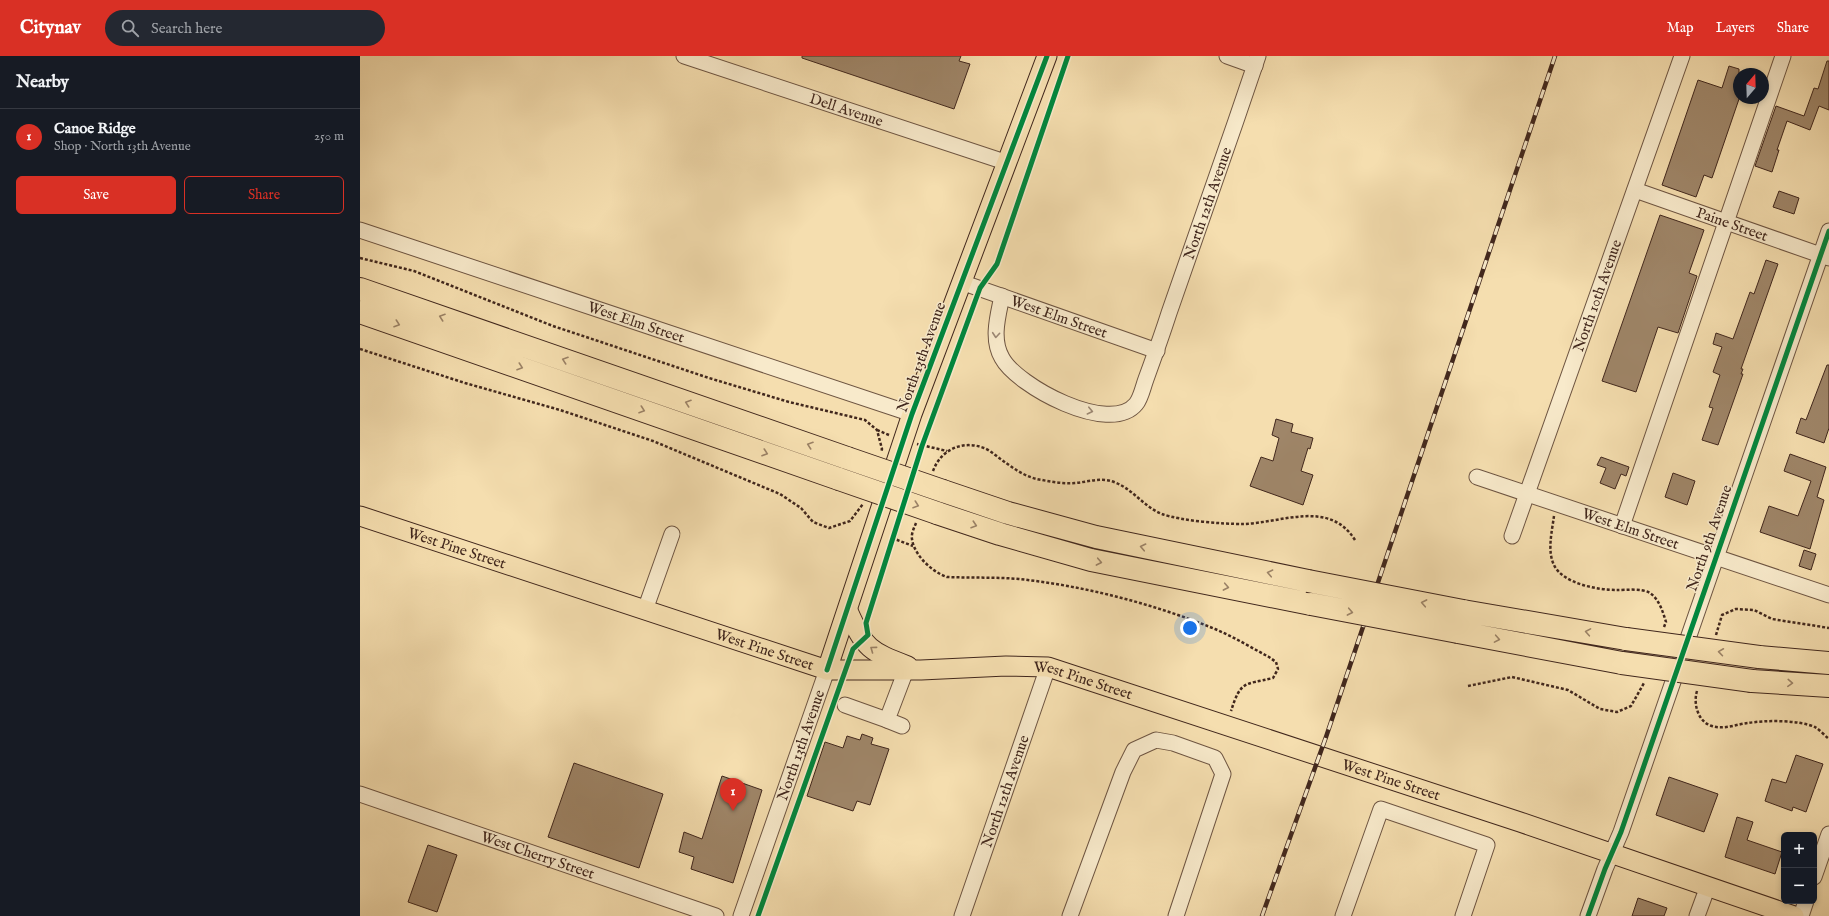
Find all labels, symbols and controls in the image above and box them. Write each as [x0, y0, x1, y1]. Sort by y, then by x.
search box [105, 10, 385, 46]
text: Citynav [20, 16, 81, 40]
icon: search [119, 17, 141, 39]
text: Search here [151, 19, 222, 38]
text: Map [1667, 19, 1694, 37]
text: Layers [1716, 19, 1755, 37]
text: Share [1777, 19, 1809, 37]
north arrow [1733, 68, 1769, 104]
text: Nearby [16, 72, 69, 93]
street label: Dell Avenue [807, 89, 886, 131]
text: Canoe Ridge [54, 119, 136, 138]
text: 1 [27, 128, 31, 145]
text: 250 m [314, 128, 344, 145]
text: Shop · North 13th Avenue [54, 138, 191, 155]
street label: North 12th Avenue [1180, 145, 1236, 262]
button: Save [16, 176, 176, 214]
button: Share [184, 176, 344, 214]
street label: Paine Street [1694, 203, 1770, 246]
street label: North 10th Avenue [1569, 237, 1626, 354]
street label: West Elm Street [1008, 291, 1110, 343]
street label: West Elm Street [585, 298, 687, 347]
street label: North 13th Avenue [893, 299, 950, 415]
one-way arrow [439, 314, 446, 322]
one-way arrow [393, 320, 400, 328]
one-way arrow [992, 332, 1001, 338]
one-way arrow [562, 356, 569, 365]
one-way arrow [516, 363, 523, 371]
one-way arrow [684, 399, 691, 407]
one-way arrow [639, 405, 646, 414]
one-way arrow [1086, 406, 1093, 415]
one-way arrow [807, 442, 814, 450]
one-way arrow [761, 448, 768, 457]
street label: North 9th Avenue [1682, 482, 1737, 594]
one-way arrow [912, 501, 919, 509]
street label: West Elm Street [1580, 504, 1681, 554]
one-way arrow [970, 520, 977, 529]
street label: West Pine Street [405, 523, 508, 573]
one-way arrow [1140, 543, 1146, 551]
one-way arrow [1096, 557, 1102, 565]
one-way arrow [1267, 570, 1273, 578]
one-way arrow [1223, 583, 1229, 591]
one-way arrow [1421, 600, 1427, 608]
one-way arrow [1347, 607, 1353, 615]
your location [1180, 618, 1200, 638]
street label: West Pine Street [713, 625, 816, 675]
one-way arrow [1584, 628, 1591, 637]
one-way arrow [1493, 635, 1500, 643]
one-way arrow [870, 647, 877, 654]
one-way arrow [1718, 648, 1724, 657]
street label: West Pine Street [1034, 658, 1135, 704]
one-way arrow [1787, 679, 1793, 688]
street label: North 13th Avenue [773, 687, 829, 803]
street label: North 12th Avenue [977, 733, 1034, 850]
street label: West Pine Street [1339, 755, 1443, 805]
pin: 1 [720, 778, 746, 811]
street label: West Cherry Street [478, 827, 597, 884]
map controls [1781, 832, 1817, 904]
button: + [1781, 832, 1817, 868]
button: − [1781, 868, 1817, 904]

